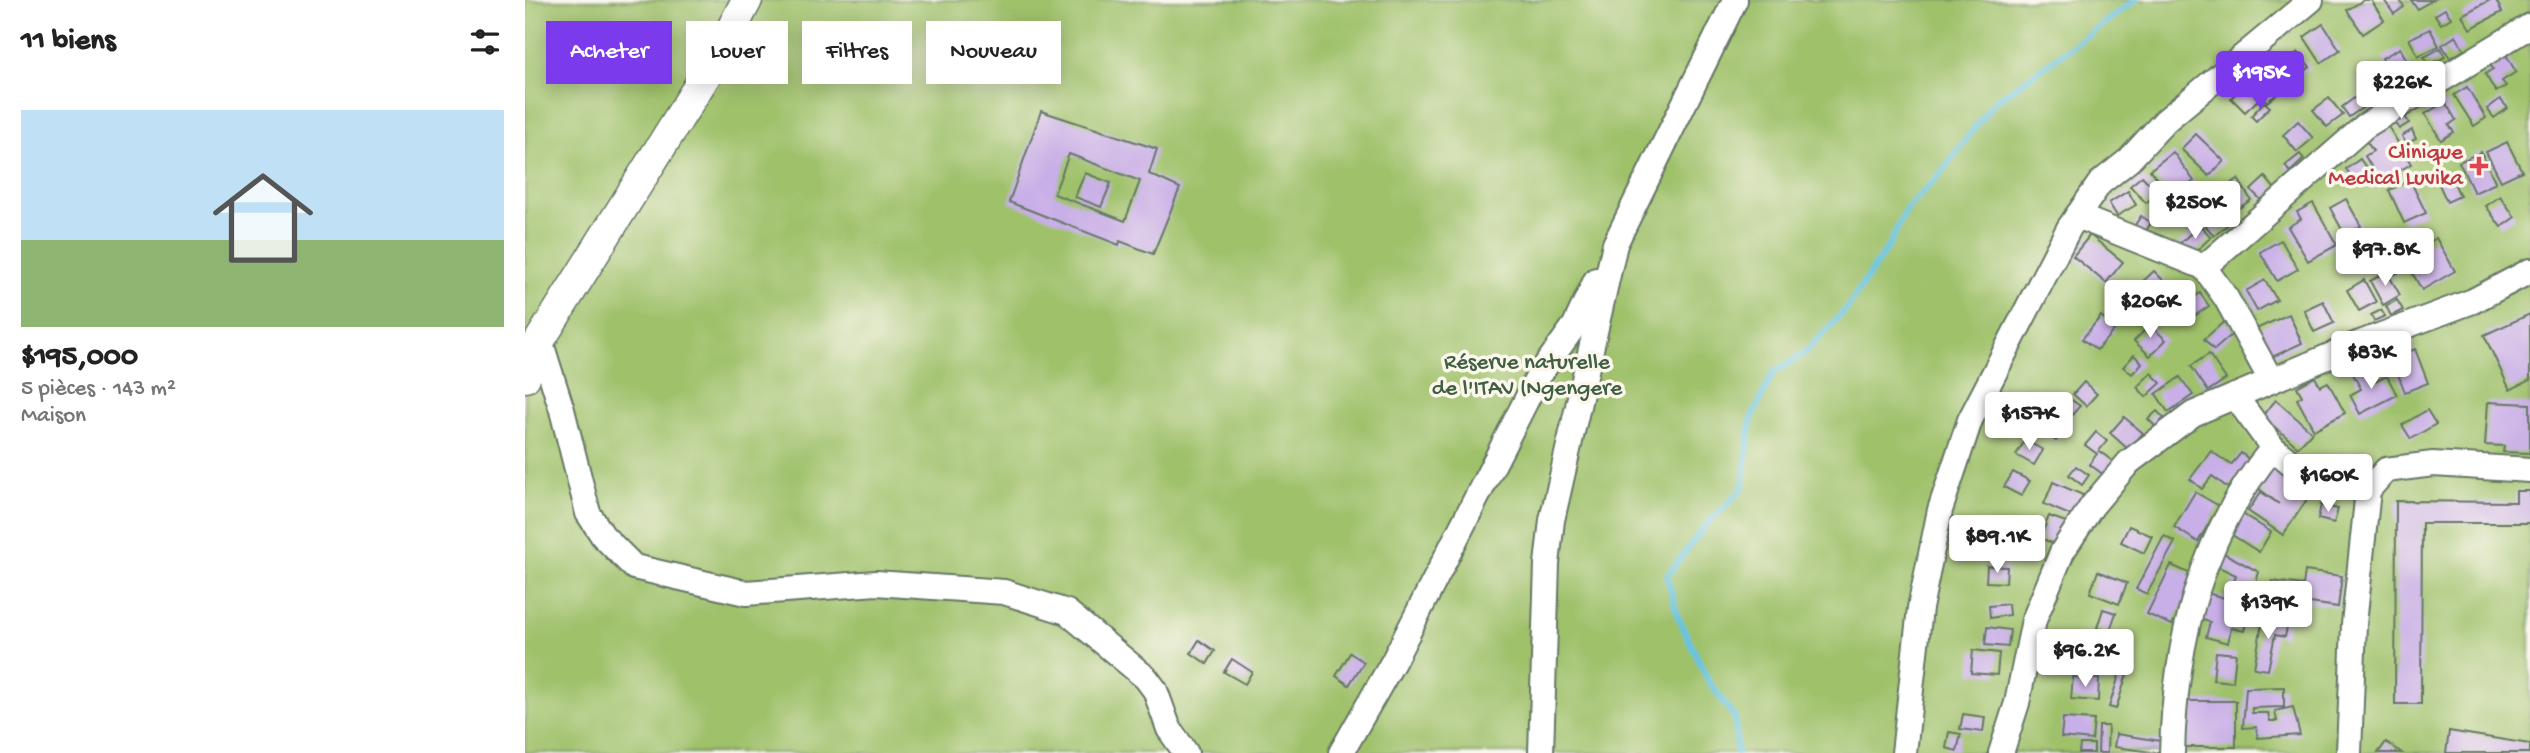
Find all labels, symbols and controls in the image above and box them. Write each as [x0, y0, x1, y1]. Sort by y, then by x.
chip: Acheter [546, 21, 672, 84]
chip: Louer [686, 21, 788, 84]
chip: Filtres [802, 21, 912, 84]
chip: Nouveau [926, 21, 1061, 84]
icon: filters [466, 23, 504, 61]
text: 11 biens [21, 25, 115, 60]
pin: $195K [2211, 52, 2309, 111]
text: $195K [2232, 60, 2288, 87]
pin: $226K [2352, 61, 2450, 121]
text: $226K [2372, 70, 2430, 97]
place label: Clinique Medical Luvika [2328, 140, 2464, 193]
icon: home [200, 155, 326, 281]
marker: Clinique Medical Luvika [2469, 156, 2489, 176]
pin: $250K [2146, 182, 2244, 241]
text: $250K [2165, 190, 2225, 217]
pin: $97.8K [2328, 229, 2442, 288]
text: $97.8K [2352, 237, 2418, 264]
pin: $206K [2101, 280, 2199, 340]
text: $206K [2121, 289, 2180, 316]
pin: $83K [2330, 332, 2412, 391]
text: $83K [2347, 340, 2395, 367]
text: $195,000 [21, 341, 138, 376]
park label: Réserve naturelle de l'ITAV (Ngengere [1432, 350, 1623, 403]
text: 5 pièces · 143 m² [21, 376, 176, 403]
pin: $157K [1980, 392, 2078, 452]
text: $157K [2001, 401, 2057, 428]
text: Maison [21, 403, 86, 430]
pin: $160K [2279, 454, 2377, 514]
text: $160K [2299, 463, 2357, 490]
pin: $89.1K [1940, 516, 2054, 575]
text: $89.1K [1965, 524, 2029, 551]
pin: $139K [2219, 582, 2317, 641]
text: $139K [2240, 590, 2296, 617]
pin: $96.2K [2028, 630, 2142, 689]
text: $96.2K [2053, 638, 2117, 665]

